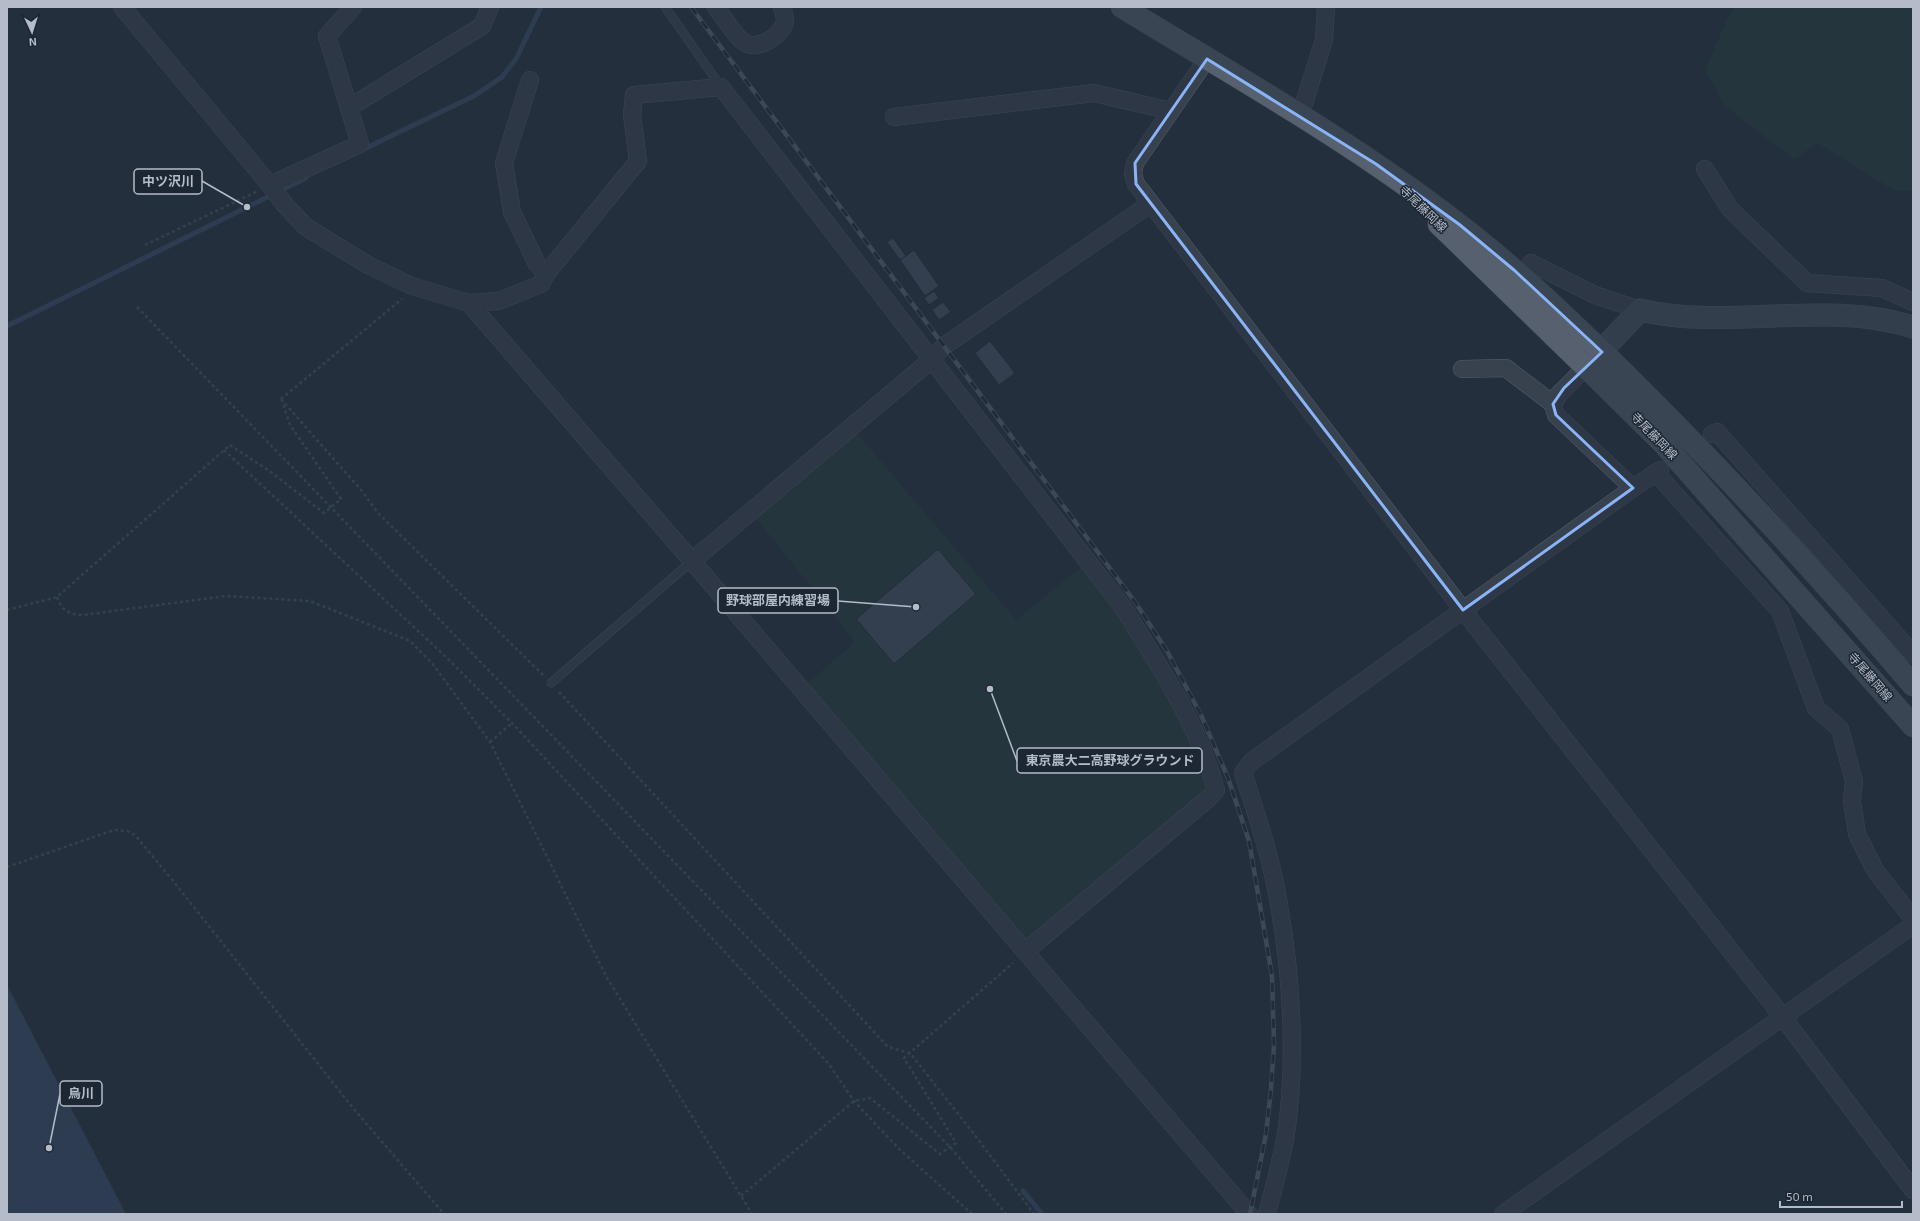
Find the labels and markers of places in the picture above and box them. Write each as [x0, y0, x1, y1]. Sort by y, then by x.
callout: 中ツ沢川 [134, 169, 202, 194]
callout: 野球部屋内練習場 [718, 588, 838, 613]
callout: 東京農大二高野球グラウンド [1017, 748, 1202, 773]
callout: 烏川 [60, 1081, 102, 1106]

